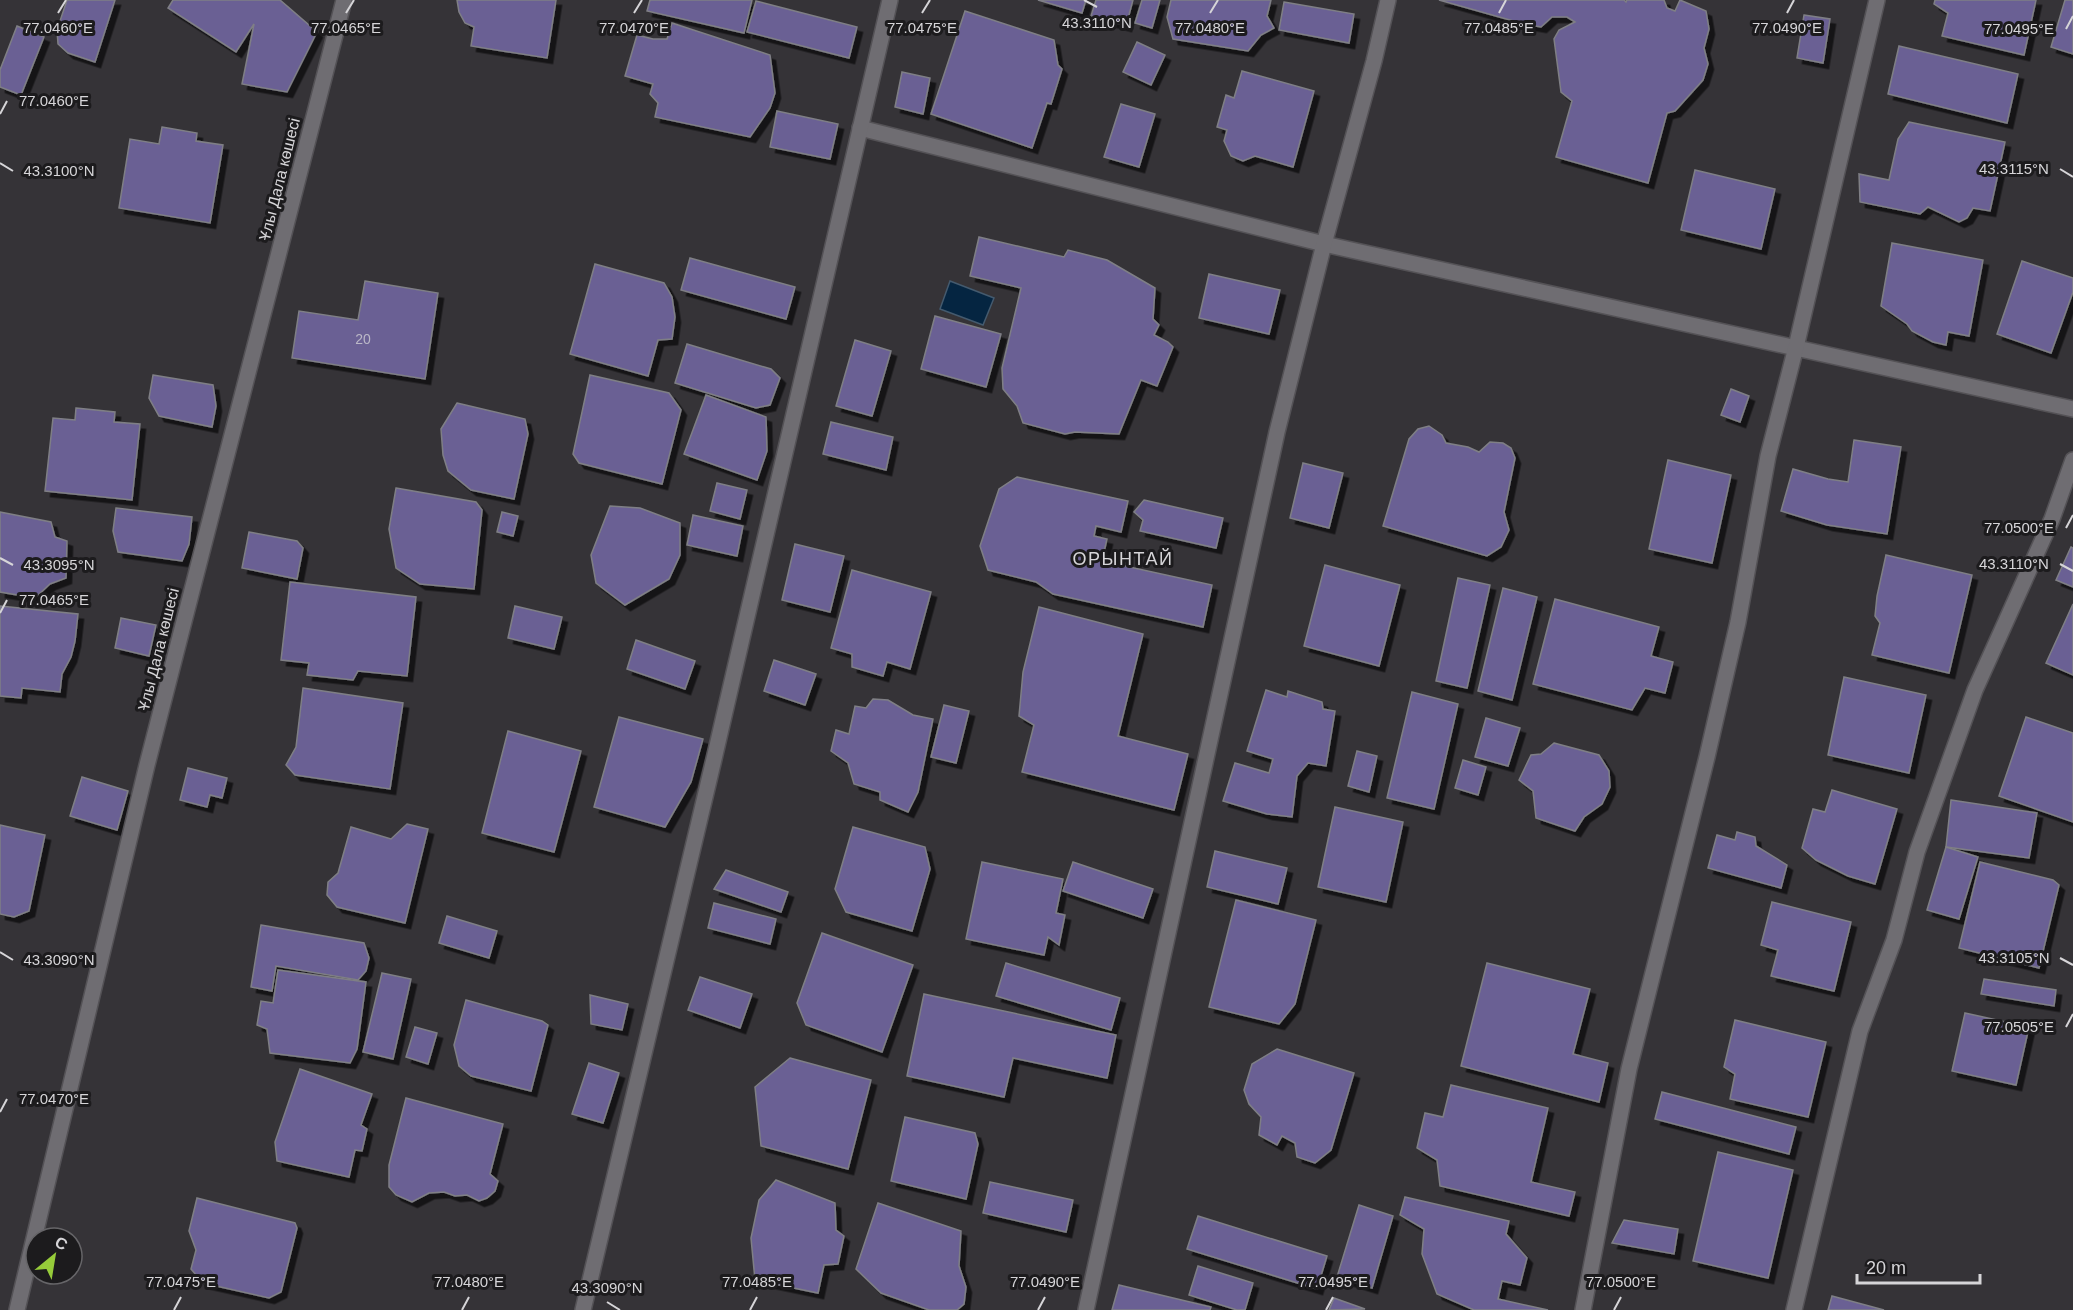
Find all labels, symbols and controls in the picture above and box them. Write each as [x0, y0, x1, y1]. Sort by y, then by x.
text: 43.3110°N [1062, 14, 1132, 31]
text: 77.0460°E [23, 19, 93, 36]
text: 77.0465°E [311, 19, 381, 36]
text: 77.0470°E [599, 19, 669, 36]
text: 77.0475°E [887, 19, 957, 36]
text: 77.0480°E [1175, 19, 1245, 36]
text: 77.0485°E [1464, 19, 1534, 36]
text: 77.0490°E [1752, 19, 1822, 36]
text: 77.0495°E [1984, 20, 2054, 37]
text: 77.0460°E [19, 92, 89, 109]
street label: Ұлы Дала көшесі [256, 116, 303, 242]
text: 43.3115°N [1979, 160, 2049, 177]
text: 43.3100°N [23, 162, 95, 179]
house number: 20 [355, 331, 371, 347]
text: 77.0500°E [1984, 519, 2054, 536]
district label: ОРЫНТАЙ [1073, 548, 1173, 569]
text: 43.3110°N [1979, 555, 2049, 572]
text: 43.3095°N [23, 556, 95, 573]
street label: Ұлы Дала көшесі [135, 586, 182, 712]
text: 77.0465°E [19, 591, 89, 608]
text: 43.3105°N [1978, 949, 2050, 966]
text: 43.3090°N [23, 951, 95, 968]
text: 77.0505°E [1984, 1018, 2054, 1035]
text: 77.0470°E [19, 1090, 89, 1107]
north arrow [24, 1226, 84, 1286]
text: С [52, 1233, 71, 1254]
scale bar [1857, 1247, 1980, 1285]
text: 20 m [1866, 1258, 1906, 1278]
text: 77.0475°E [146, 1273, 216, 1290]
text: 77.0480°E [434, 1273, 504, 1290]
text: 77.0485°E [722, 1273, 792, 1290]
text: 77.0490°E [1010, 1273, 1080, 1290]
text: 77.0495°E [1298, 1273, 1368, 1290]
text: 77.0500°E [1586, 1273, 1656, 1290]
text: 43.3090°N [571, 1279, 643, 1296]

